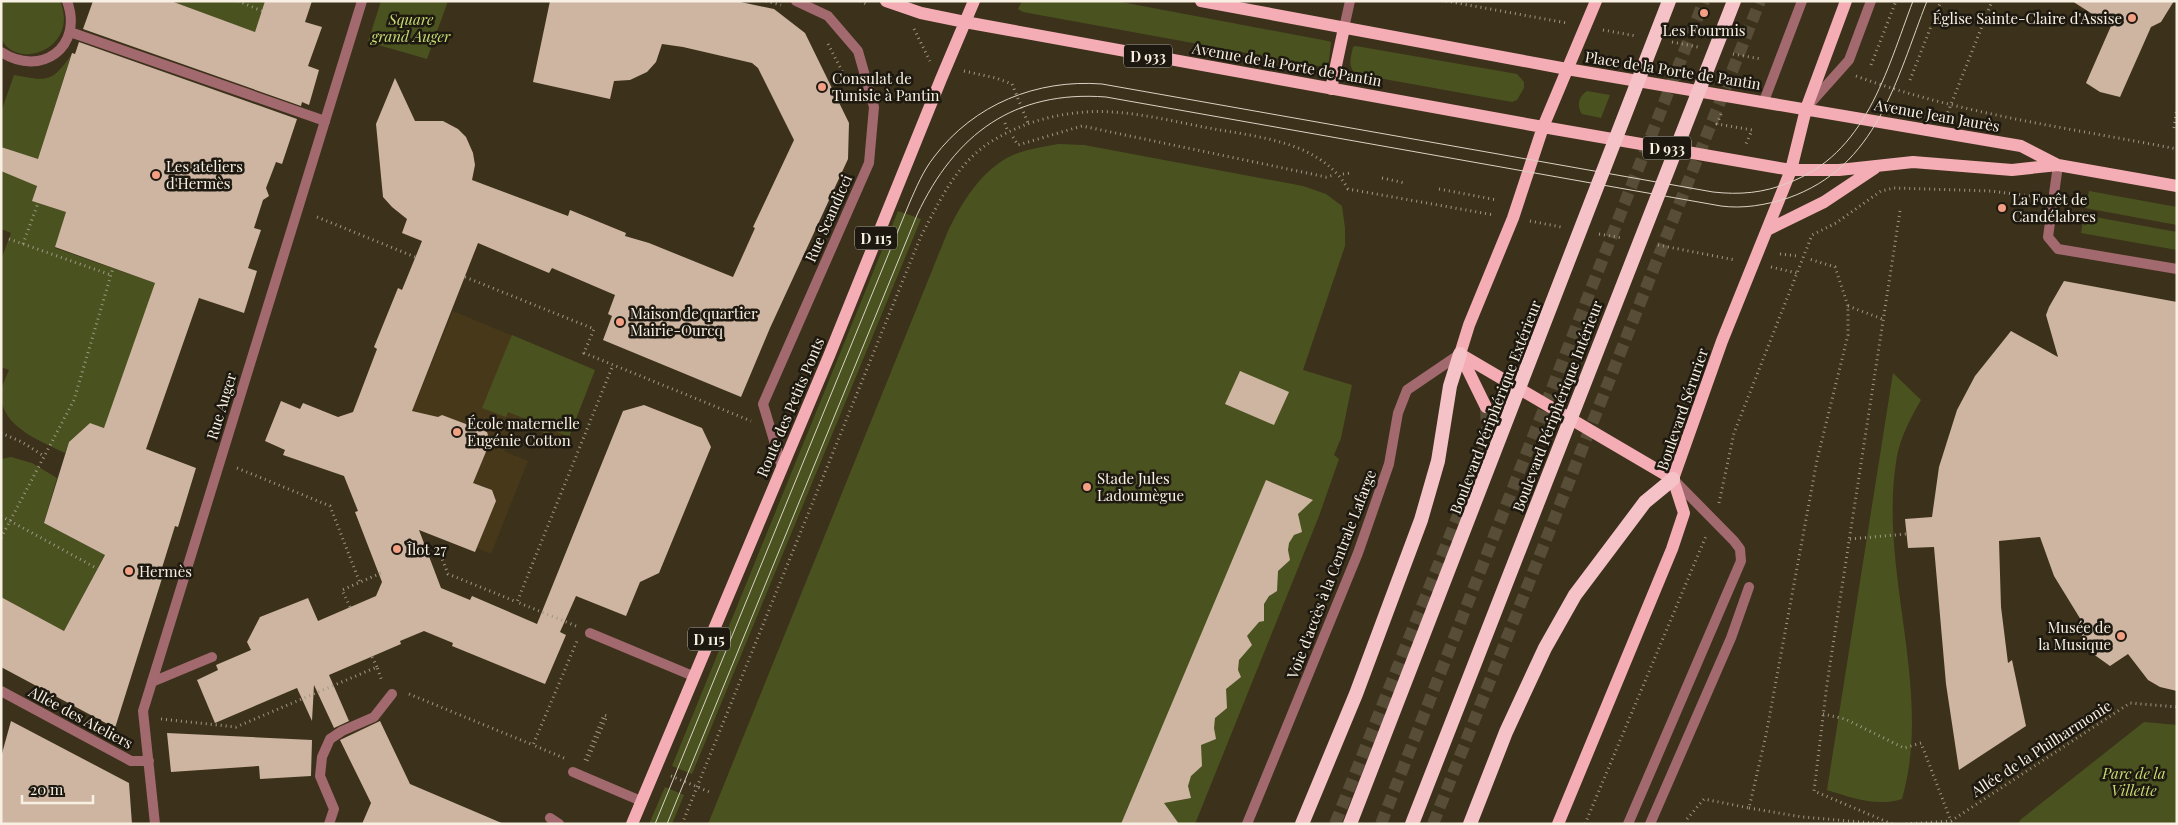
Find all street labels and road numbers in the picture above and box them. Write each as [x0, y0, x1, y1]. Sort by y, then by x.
street label: Avenue de la Porte de Pantin [1190, 37, 1383, 91]
road number: D 933 [1124, 44, 1172, 68]
street label: Place de la Porte de Pantin [1584, 46, 1762, 94]
street label: Avenue Jean Jaurès [1872, 94, 2001, 136]
road number: D 933 [1643, 136, 1691, 160]
street label: Rue Scandicci [800, 171, 856, 265]
road number: D 115 [855, 227, 897, 250]
street label: Boulevard Périphérique Extérieur [1445, 297, 1545, 517]
street label: Boulevard Périphérique Intérieur [1507, 297, 1607, 514]
street label: Route des Petits Ponts [752, 334, 828, 480]
street label: Boulevard Sérurier [1652, 345, 1712, 473]
street label: Rue Auger [201, 370, 241, 442]
street label: Voie d'accès à la Centrale Lafarge [1281, 467, 1380, 682]
road number: D 115 [688, 628, 730, 650]
street label: Allée des Ateliers [25, 681, 136, 753]
street label: Allée de la Philharmonie [1966, 695, 2115, 801]

